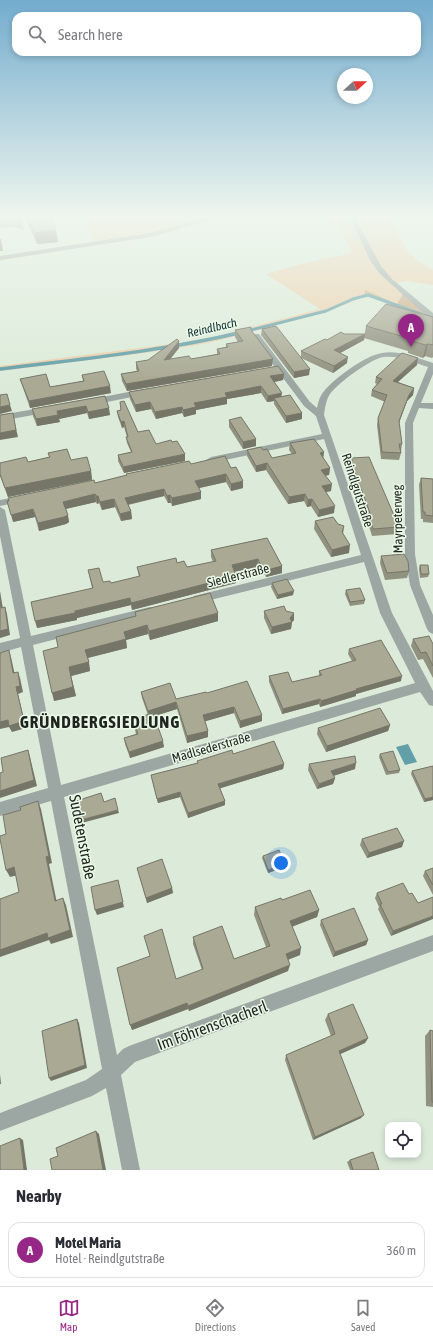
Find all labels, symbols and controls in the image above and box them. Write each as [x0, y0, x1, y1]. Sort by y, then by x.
search box [12, 12, 421, 56]
icon: search [26, 23, 48, 45]
text: Search here [58, 26, 123, 43]
north arrow [337, 68, 373, 104]
pin: A [398, 314, 424, 347]
water label: Reindlbach [186, 315, 238, 340]
street label: Reindlgutstraße [339, 451, 377, 529]
street label: Mayrpeterweg [389, 484, 406, 553]
street label: Siedlerstraße [206, 561, 271, 590]
district label: GRÜNDBERGSIEDLUNG [20, 712, 180, 732]
street label: Madlsederstraße [170, 729, 252, 766]
street label: Sudetenstraße [66, 793, 100, 881]
your location [271, 853, 291, 873]
street label: Im Föhrenschacherl [155, 997, 270, 1053]
map controls [385, 1122, 421, 1158]
button: locate [385, 1122, 421, 1158]
text: Nearby [16, 1186, 62, 1206]
text: Motel Maria [55, 1234, 121, 1251]
text: A [27, 1243, 33, 1258]
text: 360 m [387, 1243, 416, 1258]
text: Hotel · Reindlgutstraße [55, 1251, 165, 1266]
tab: Map [58, 1297, 80, 1333]
tab: Directions [195, 1297, 236, 1333]
tab: Saved [351, 1297, 375, 1333]

